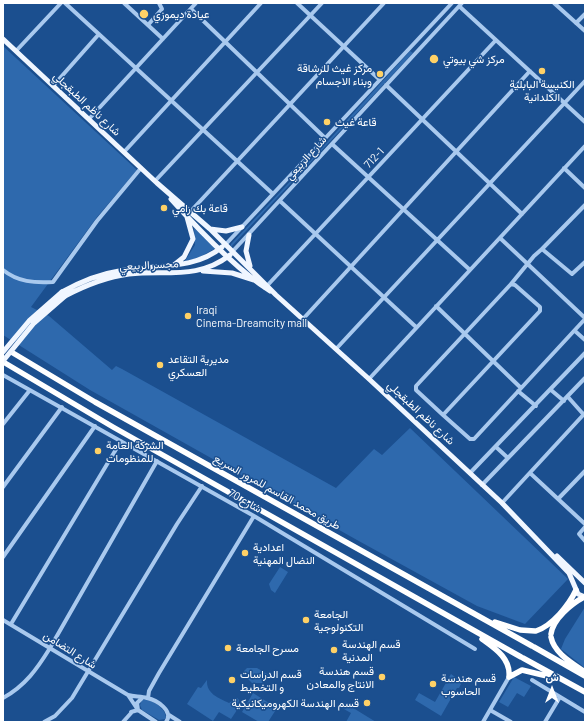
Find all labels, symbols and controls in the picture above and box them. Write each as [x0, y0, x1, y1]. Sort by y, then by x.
place label: عيادة ديموزي [153, 7, 210, 21]
marker: عيادة ديموزي [138, 8, 150, 20]
place label: مركز شي بيوتي [443, 52, 505, 66]
marker: مركز شي بيوتي [428, 53, 440, 65]
place label: مركز غيث للرشاقة وبناء الاجسام [297, 61, 372, 87]
marker: الكنيسة البابلية الكلدانية [537, 66, 547, 76]
street label: شارع ناظم الطبقجلي [51, 69, 123, 139]
marker: مركز غيث للرشاقة وبناء الاجسام [375, 69, 385, 79]
place label: الكنيسة البابلية الكلدانية [509, 77, 575, 103]
place label: قاعة غيث [335, 115, 376, 129]
marker: قاعة غيث [322, 117, 332, 127]
street label: شارع الربيعي [283, 133, 329, 183]
street label: 712-1 [361, 145, 387, 171]
place label: قاعة بك رامي [172, 201, 228, 215]
marker: قاعة بك رامي [159, 203, 169, 213]
street label: مجسر الربيعي [119, 257, 179, 273]
place label: Iraqi Cinema-Dreamcity mall [196, 303, 307, 329]
marker: Iraqi Cinema-Dreamcity mall [183, 311, 193, 321]
place label: مديرية التقاعد العسكري [168, 352, 229, 378]
marker: مديرية التقاعد العسكري [155, 360, 165, 370]
street label: شارع ناظم الطبقجلي [385, 378, 457, 448]
place label: الشركة العامة للمنظومات [106, 438, 163, 464]
marker: الشركة العامة للمنظومات [93, 446, 103, 456]
street label: طريق محمد القاسم للمرور السريع [211, 452, 343, 532]
street label: شارع 70 [226, 486, 264, 516]
place label: اعدادية النضال المهنية [253, 540, 315, 566]
marker: اعدادية النضال المهنية [240, 548, 250, 558]
place label: الجامعة التكنولوجية [314, 607, 363, 633]
marker: الجامعة التكنولوجية [301, 615, 311, 625]
street label: شارع التضامن [41, 628, 99, 672]
place label: قسم الهندسة المدنية [342, 637, 401, 663]
place label: مسرح الجامعة [236, 641, 299, 655]
marker: مسرح الجامعة [223, 643, 233, 653]
marker: قسم الهندسة المدنية [329, 645, 339, 655]
place label: قسم هندسة الانتاج والمعادن [307, 664, 374, 690]
place label: قسم الدراسات و التخطيط [240, 667, 302, 693]
north arrow [532, 669, 572, 709]
text: ش [545, 670, 559, 683]
place label: قسم هندسة الحاسوب [441, 671, 496, 697]
marker: قسم هندسة الانتاج والمعادن [377, 672, 387, 682]
marker: قسم الدراسات و التخطيط [227, 675, 237, 685]
marker: قسم هندسة الحاسوب [428, 679, 438, 689]
place label: قسم الهندسة الكهروميكانيكية [232, 696, 359, 710]
marker: قسم الهندسة الكهروميكانيكية [362, 698, 372, 708]

